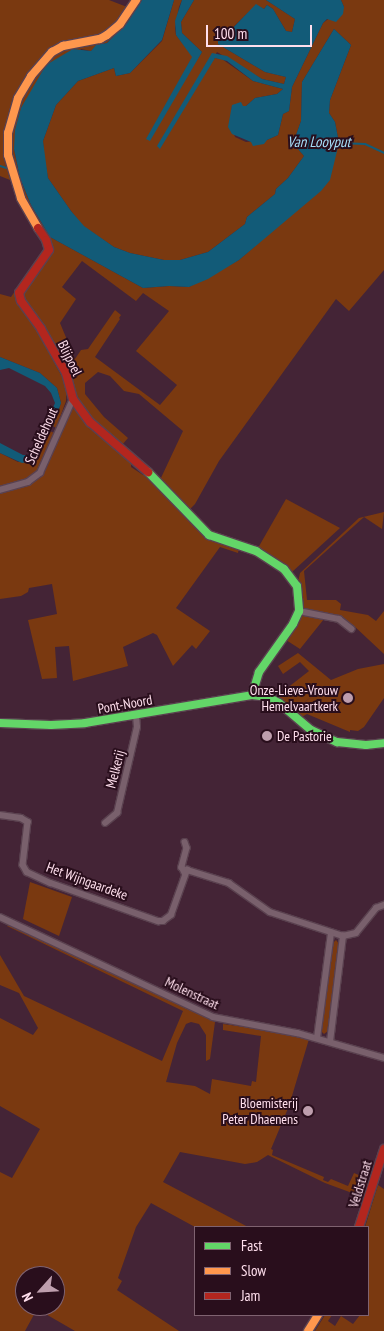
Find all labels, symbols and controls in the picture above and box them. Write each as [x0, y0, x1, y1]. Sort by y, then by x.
scale bar [209, 15, 315, 47]
text: 100 m [214, 24, 247, 43]
water label: Van Looyput [287, 133, 351, 151]
street label: Blijpoel [54, 338, 86, 378]
street label: Scheldehout [21, 405, 61, 467]
place label: Onze-Lieve-Vrouw Hemelvaartkerk [250, 682, 338, 714]
street label: Pont-Noord [96, 691, 154, 717]
marker: Onze-Lieve-Vrouw Hemelvaartkerk [342, 692, 354, 704]
place label: De Pastorie [277, 728, 332, 744]
marker: De Pastorie [261, 730, 273, 742]
street label: Melkerij [102, 748, 128, 790]
street label: Het Wijngaardeke [44, 858, 130, 904]
street label: Molenstraat [162, 973, 222, 1013]
place label: Bloemisterij Peter Dhaenens [222, 1095, 298, 1128]
marker: Bloemisterij Peter Dhaenens [302, 1105, 314, 1117]
street label: Veldstraat [345, 1158, 375, 1210]
legend [194, 1226, 369, 1316]
text: Fast [241, 1236, 262, 1255]
text: Slow [241, 1261, 266, 1280]
north arrow [15, 1266, 65, 1316]
text: Jam [241, 1286, 260, 1305]
text: N [18, 1290, 37, 1304]

